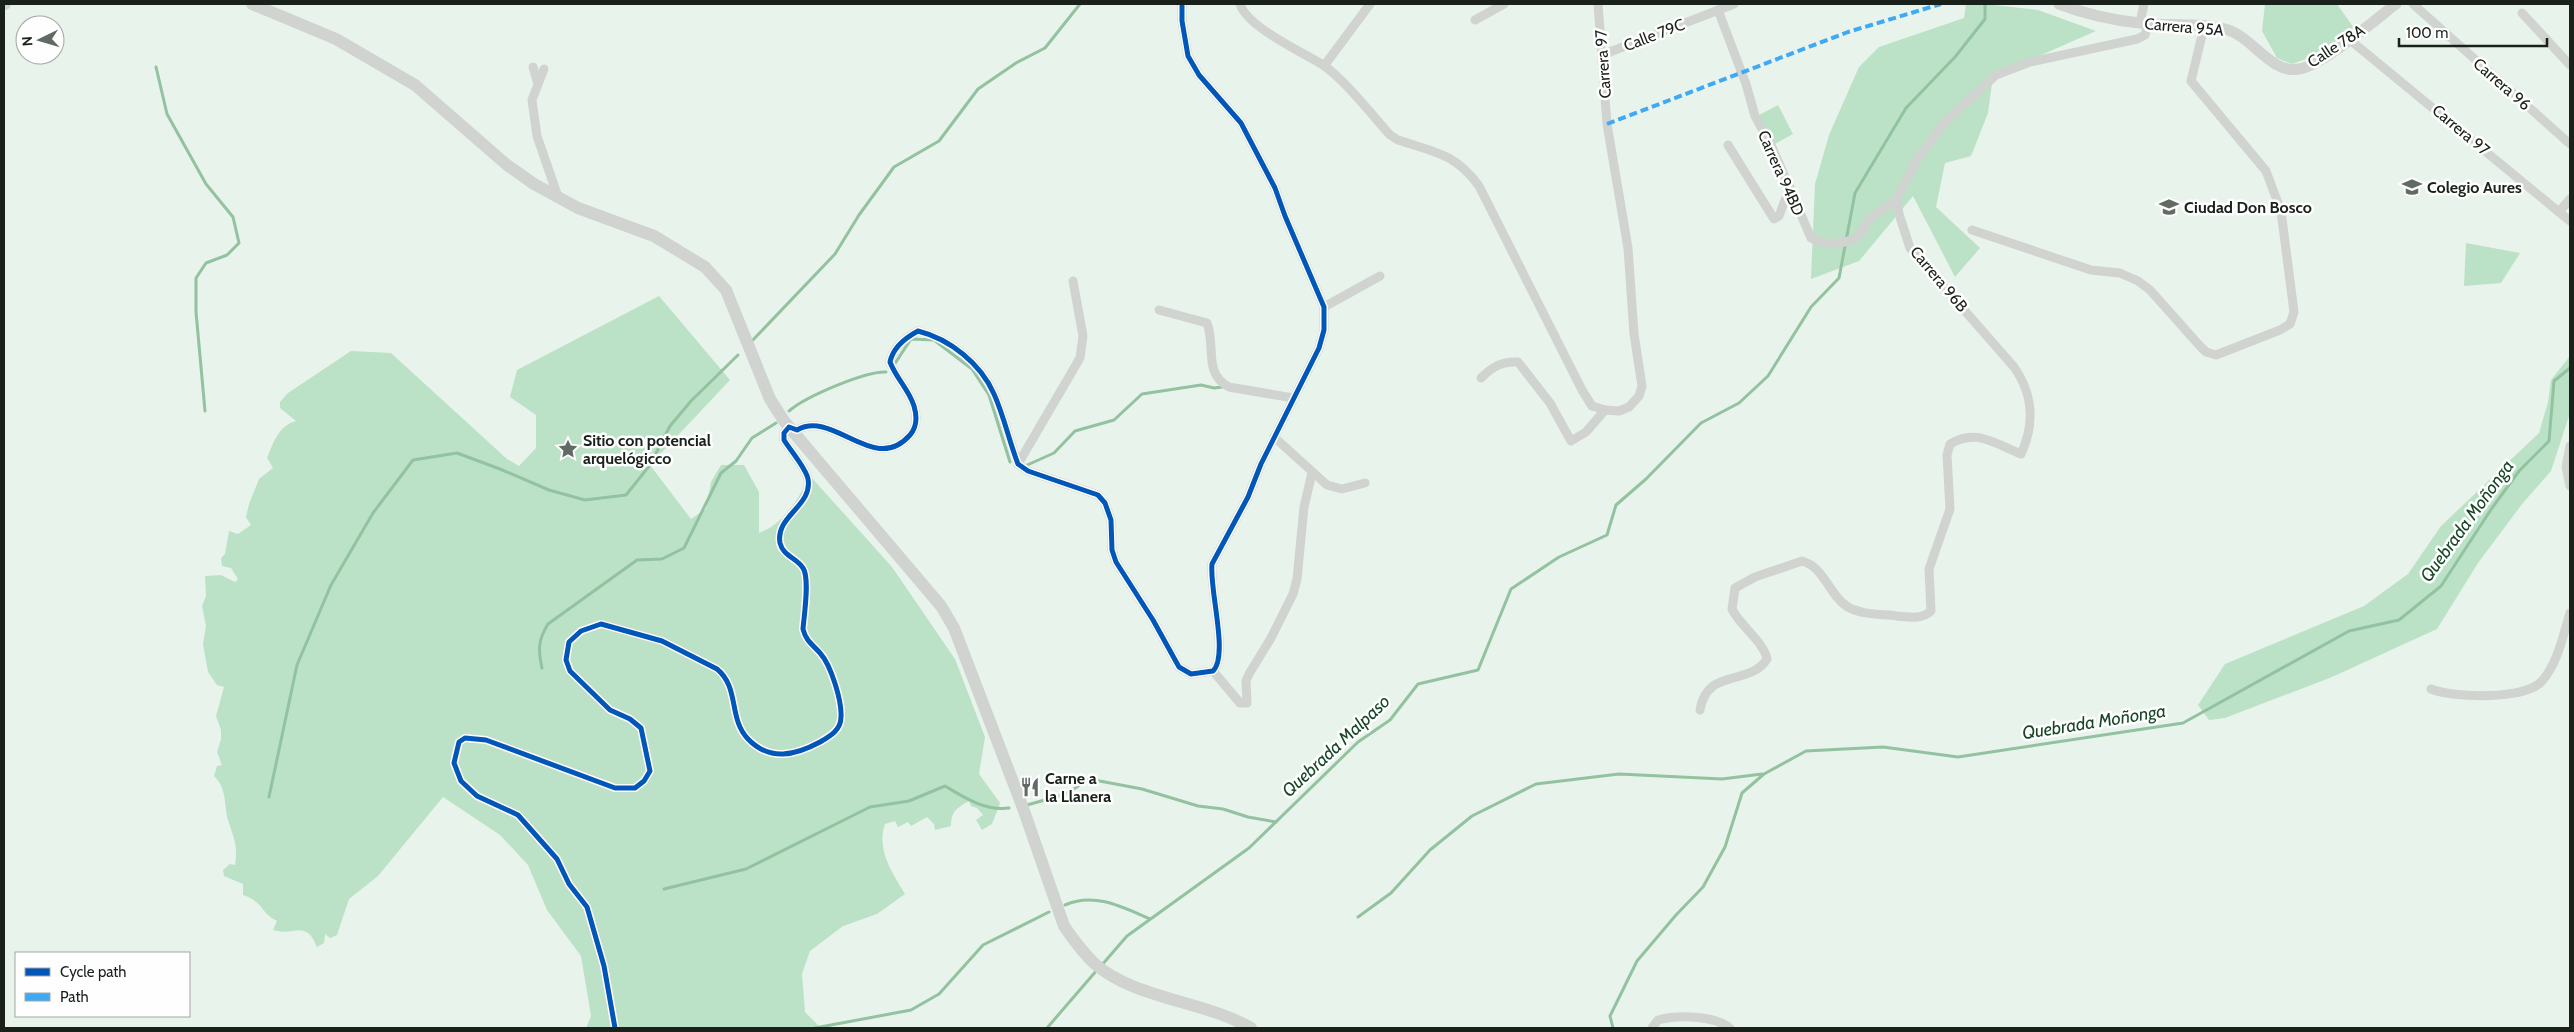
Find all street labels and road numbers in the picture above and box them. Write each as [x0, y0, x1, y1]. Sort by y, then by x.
street label: Carrera 95A [2144, 14, 2225, 40]
street label: Calle 79C [1621, 15, 1687, 55]
street label: Calle 78A [2304, 20, 2368, 72]
street label: Carrera 97 [1591, 29, 1615, 99]
street label: Carrera 96 [2469, 54, 2535, 114]
street label: Carrera 97 [2428, 101, 2494, 159]
street label: Carrera 94BD [1754, 127, 1808, 219]
street label: Carrera 96B [1906, 242, 1972, 316]

